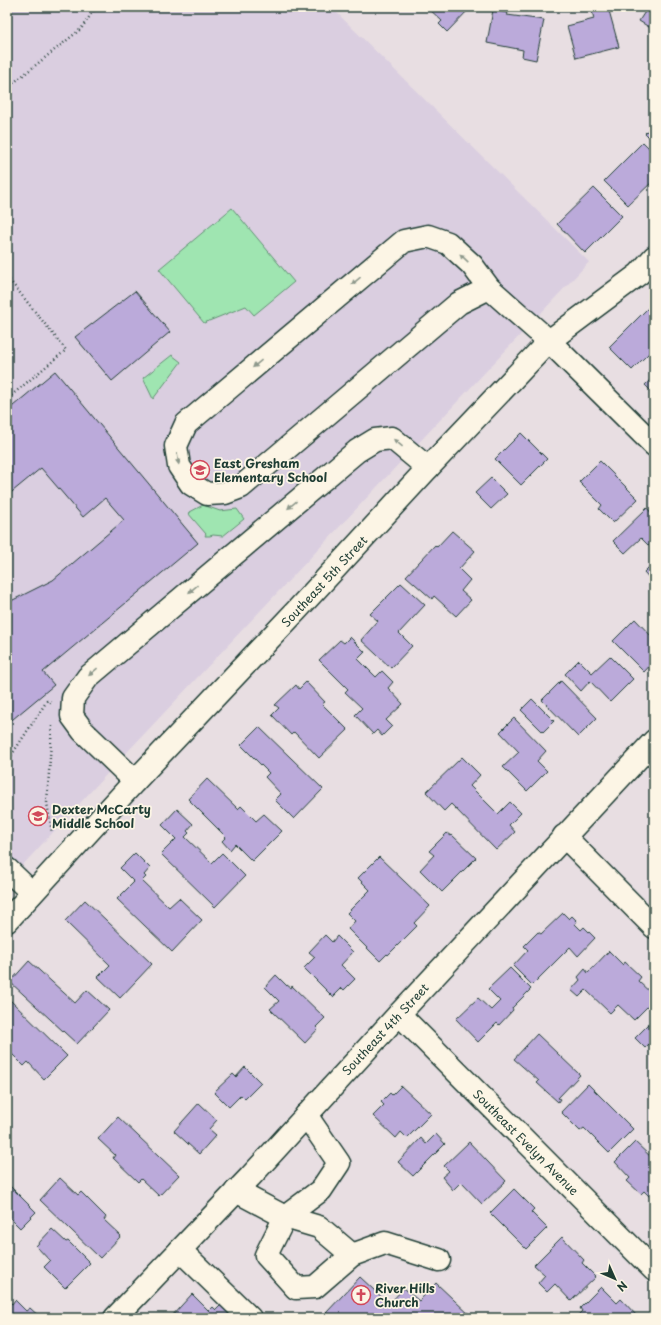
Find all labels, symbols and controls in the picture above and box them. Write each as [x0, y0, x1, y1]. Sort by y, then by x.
one-way arrow [459, 253, 469, 263]
one-way arrow [351, 276, 362, 285]
one-way arrow [252, 360, 262, 369]
one-way arrow [392, 438, 403, 447]
one-way arrow [175, 453, 181, 465]
place label: East Gresham Elementary School [214, 454, 327, 486]
school or university icon: East Gresham Elementary School [189, 459, 211, 481]
one-way arrow [287, 501, 298, 510]
street label: Southeast 5th Street [277, 531, 371, 631]
one-way arrow [188, 584, 198, 593]
one-way arrow [88, 668, 99, 677]
place label: Dexter McCarty Middle School [52, 800, 151, 832]
school or university icon: Dexter McCarty Middle School [27, 805, 49, 827]
street label: Southeast 4th Street [337, 979, 433, 1079]
street label: Southeast Evelyn Avenue [469, 1085, 583, 1199]
north arrow [595, 1259, 635, 1299]
text: N [613, 1277, 632, 1296]
place label: River Hills Church [375, 1279, 435, 1311]
church icon: River Hills Church [350, 1284, 372, 1306]

